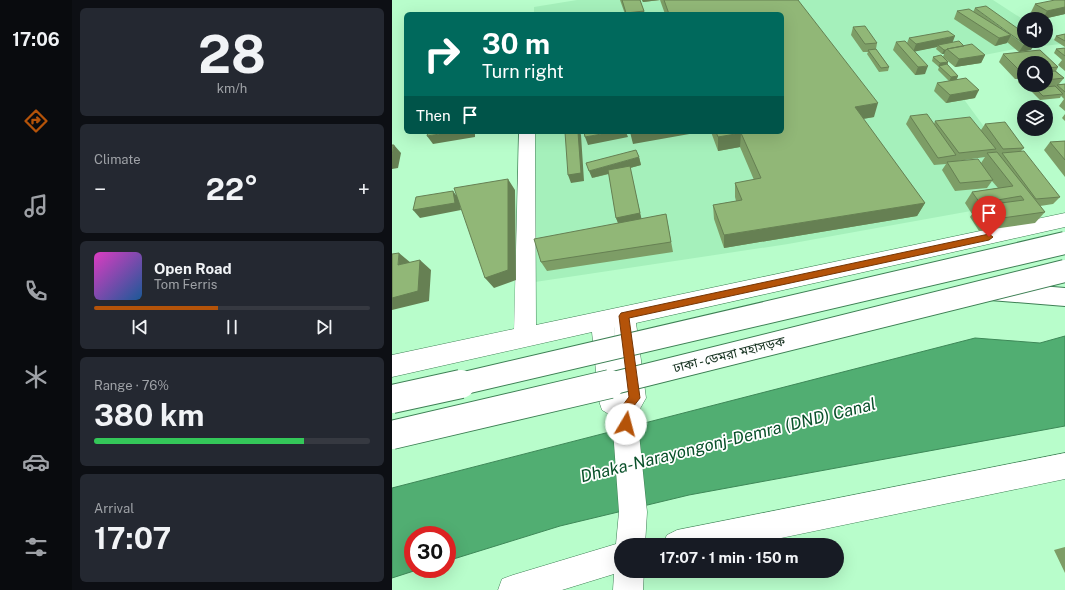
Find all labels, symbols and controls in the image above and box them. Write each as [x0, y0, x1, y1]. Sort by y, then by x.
map controls [1017, 12, 1053, 136]
button: sound [1017, 12, 1053, 48]
text: 28 [198, 24, 266, 85]
text: 30 m [482, 27, 550, 60]
icon: right [416, 28, 468, 80]
text: 17:06 [12, 29, 60, 50]
button: search [1017, 56, 1053, 92]
text: Turn right [482, 61, 564, 82]
text: km/h [217, 81, 247, 96]
button: layers [1017, 100, 1053, 136]
icon: arrive [459, 104, 481, 126]
icon: directions [22, 107, 50, 135]
text: Then [416, 107, 451, 124]
text: Climate [94, 152, 141, 167]
text: 22° [206, 171, 258, 207]
text: − [94, 176, 106, 202]
text: + [358, 176, 370, 202]
icon: music [22, 192, 50, 220]
pin [972, 196, 1006, 237]
icon: arrive [978, 202, 1000, 224]
text: Open Road [154, 260, 232, 277]
icon: phone [22, 277, 50, 305]
text: Tom Ferris [154, 277, 217, 292]
icon: previous [129, 316, 151, 338]
icon: pause [221, 316, 243, 338]
icon: next [313, 316, 335, 338]
street label: ঢাকা - ডেমরা মহাসড়ক [671, 333, 787, 376]
icon: climate [22, 363, 50, 391]
text: Range · 76% [94, 378, 169, 393]
water label: Dhaka-Narayongonj-Demra (DND) Canal [578, 394, 878, 486]
text: 380 km [94, 397, 204, 433]
position arrow [605, 403, 647, 445]
icon: car [22, 448, 50, 476]
text: Arrival [94, 501, 134, 516]
text: 17:07 [94, 520, 171, 556]
speed limit sign: 30 [404, 526, 456, 578]
icon: filters [22, 533, 50, 561]
text: 17:07 · 1 min · 150 m [659, 549, 799, 566]

